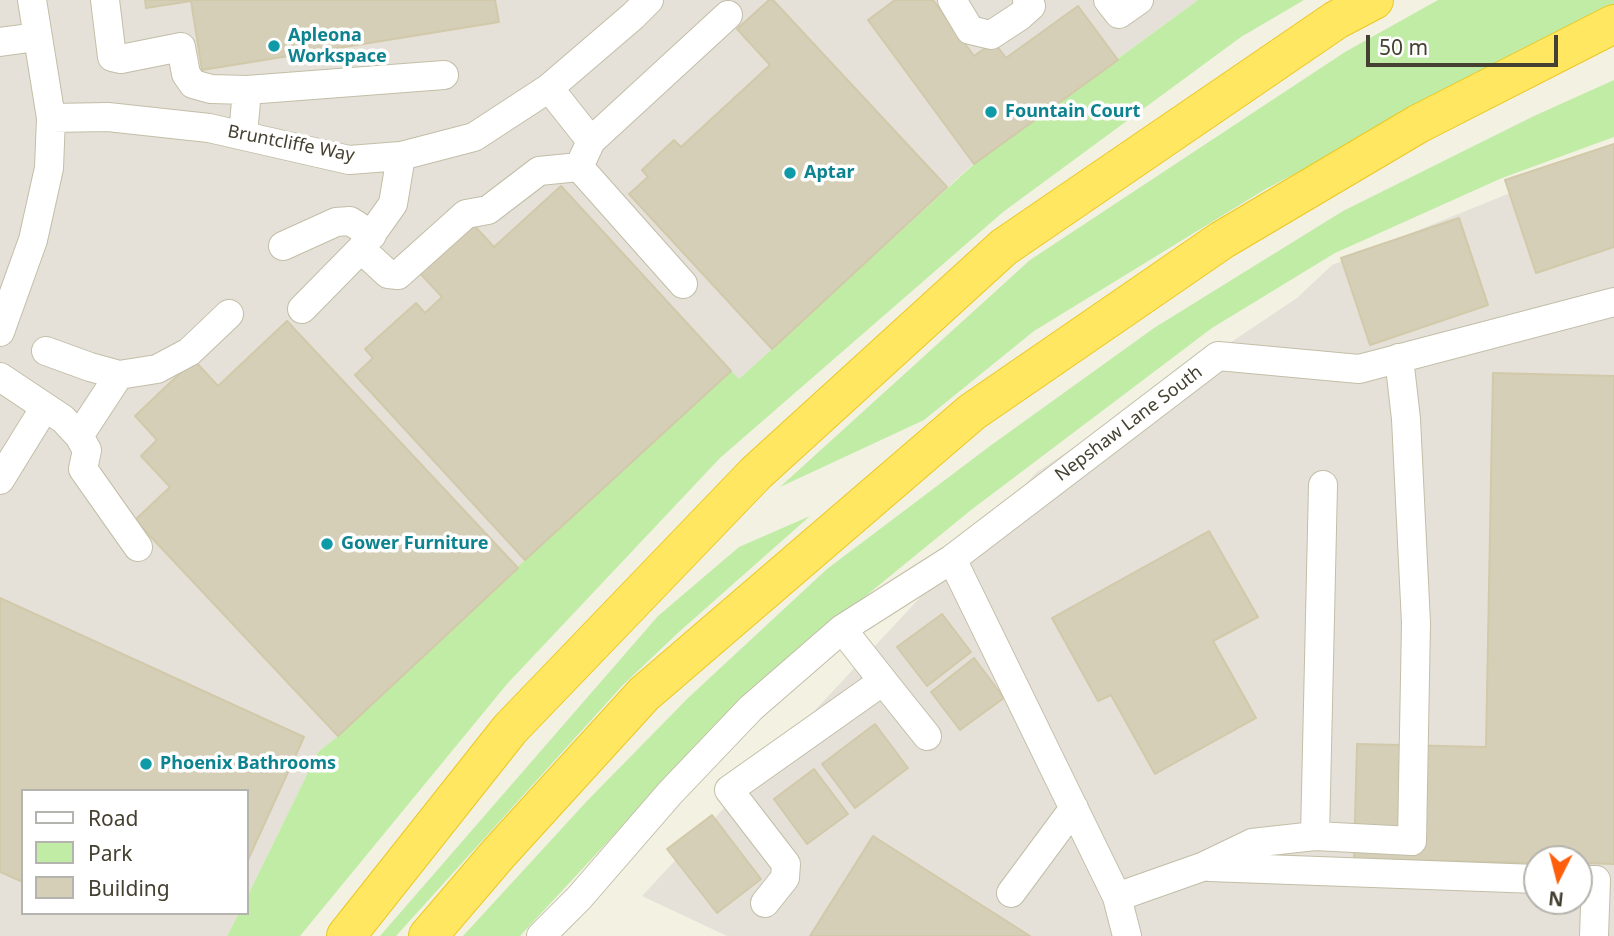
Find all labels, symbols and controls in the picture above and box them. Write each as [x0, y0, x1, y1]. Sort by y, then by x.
scale bar [1369, 21, 1562, 65]
place label: Apleona Workspace [288, 25, 387, 68]
text: 50 m [1379, 33, 1428, 61]
marker: Apleona Workspace [266, 38, 282, 54]
place label: Fountain Court [1005, 101, 1140, 123]
marker: Fountain Court [983, 104, 999, 120]
street label: Bruntcliffe Way [226, 121, 356, 167]
place label: Aptar [804, 162, 854, 184]
marker: Aptar [782, 165, 798, 181]
street label: Nepshaw Lane South [1051, 362, 1207, 486]
place label: Gower Furniture [341, 533, 488, 555]
marker: Gower Furniture [319, 536, 335, 552]
place label: Phoenix Bathrooms [160, 753, 336, 775]
marker: Phoenix Bathrooms [138, 756, 154, 772]
legend [21, 789, 248, 915]
text: Road [88, 804, 138, 832]
text: Park [88, 839, 132, 867]
north arrow [1523, 845, 1593, 915]
text: Building [88, 874, 170, 902]
text: N [1547, 885, 1565, 913]

